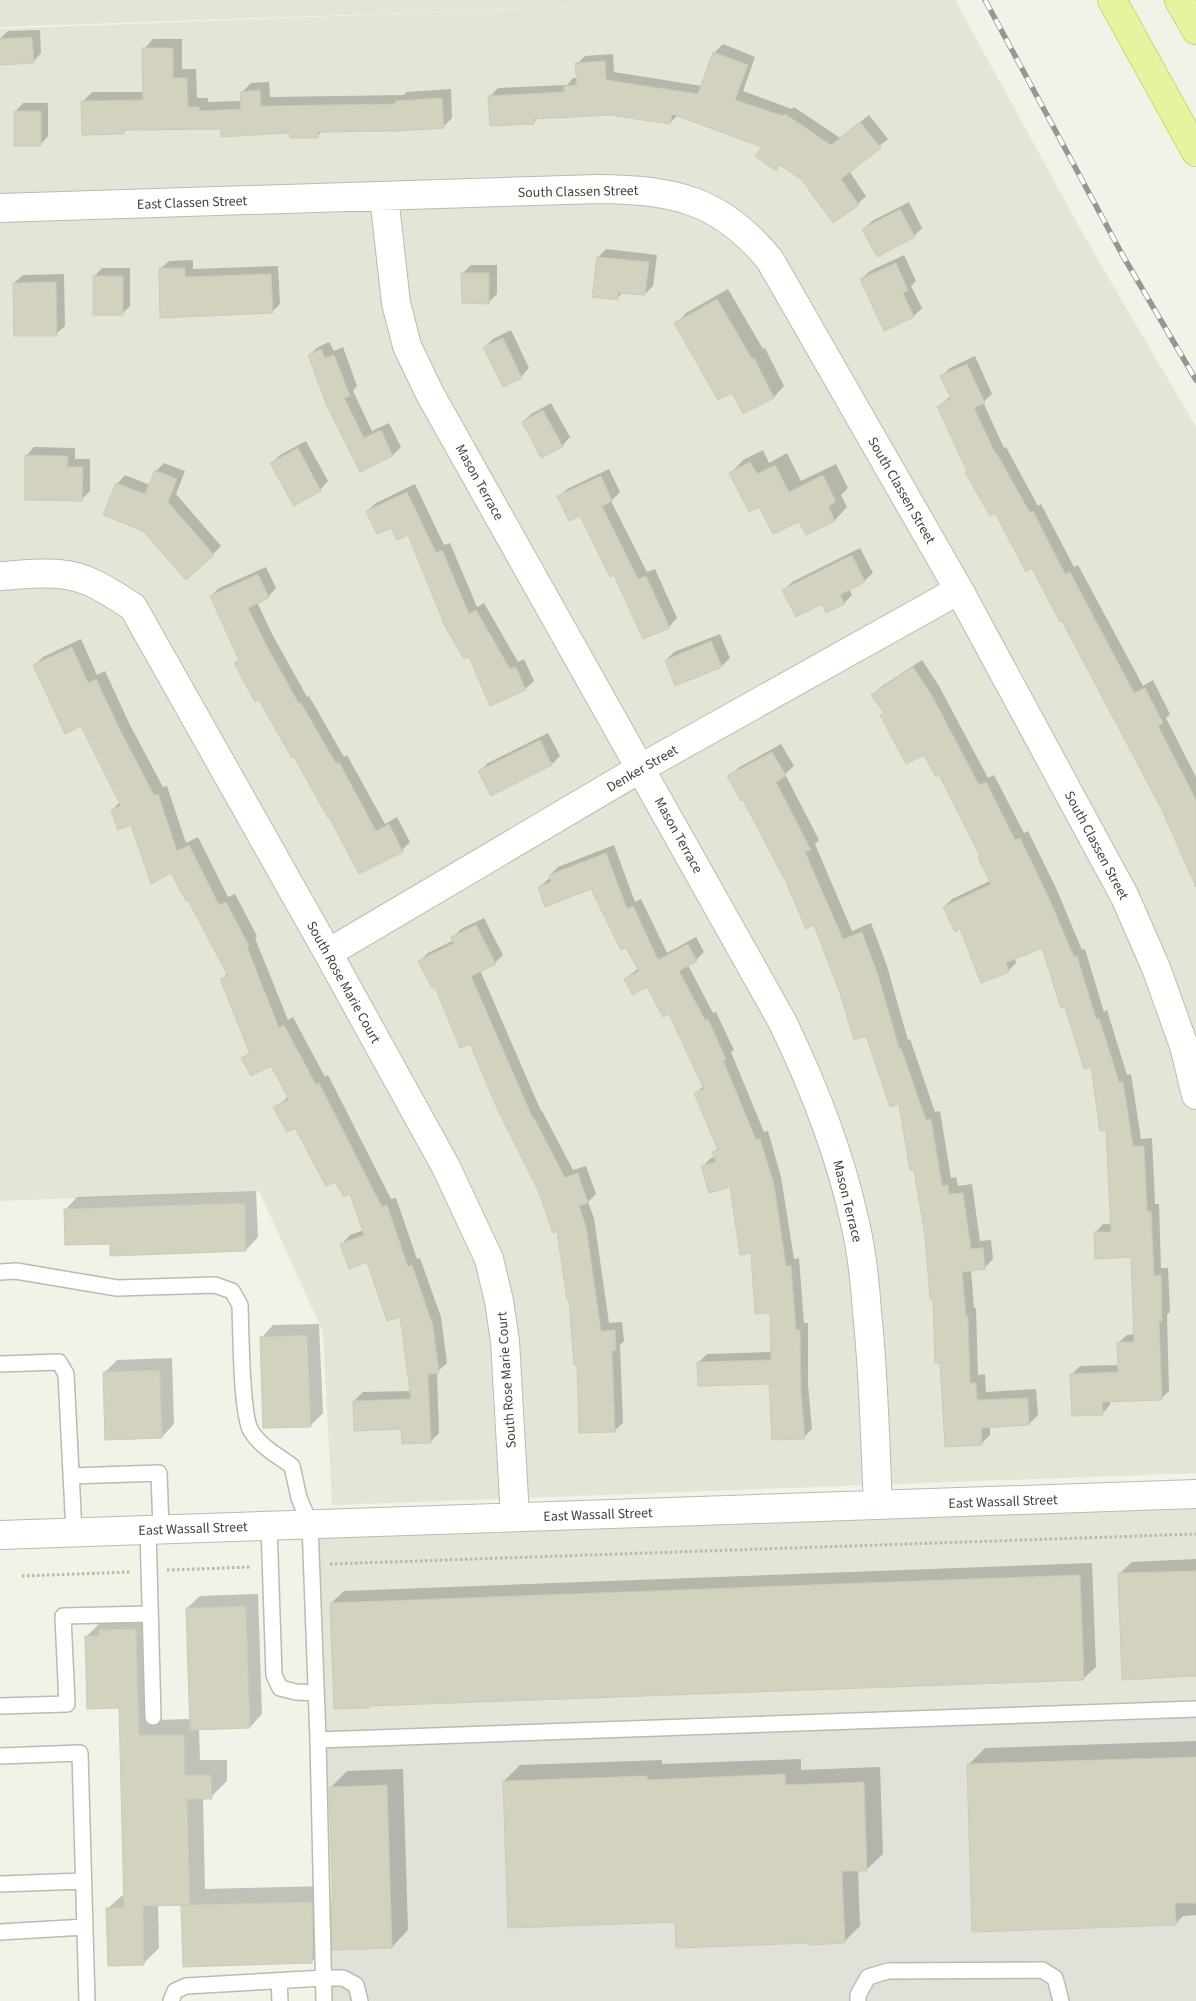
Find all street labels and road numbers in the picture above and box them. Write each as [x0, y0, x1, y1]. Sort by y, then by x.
street label: South Classen Street [518, 181, 639, 203]
street label: East Classen Street [137, 191, 248, 215]
street label: South Classen Street [862, 433, 940, 548]
street label: Mason Terrace [450, 441, 508, 524]
street label: Denker Street [603, 740, 682, 797]
street label: South Classen Street [1059, 788, 1133, 904]
street label: Mason Terrace [649, 794, 707, 877]
street label: South Rose Marie Court [301, 918, 385, 1047]
street label: Mason Terrace [827, 1158, 867, 1245]
street label: South Rose Marie Court [492, 1311, 522, 1449]
street label: East Wassall Street [948, 1490, 1058, 1514]
street label: East Wassall Street [543, 1503, 653, 1527]
street label: East Wassall Street [138, 1517, 248, 1541]

